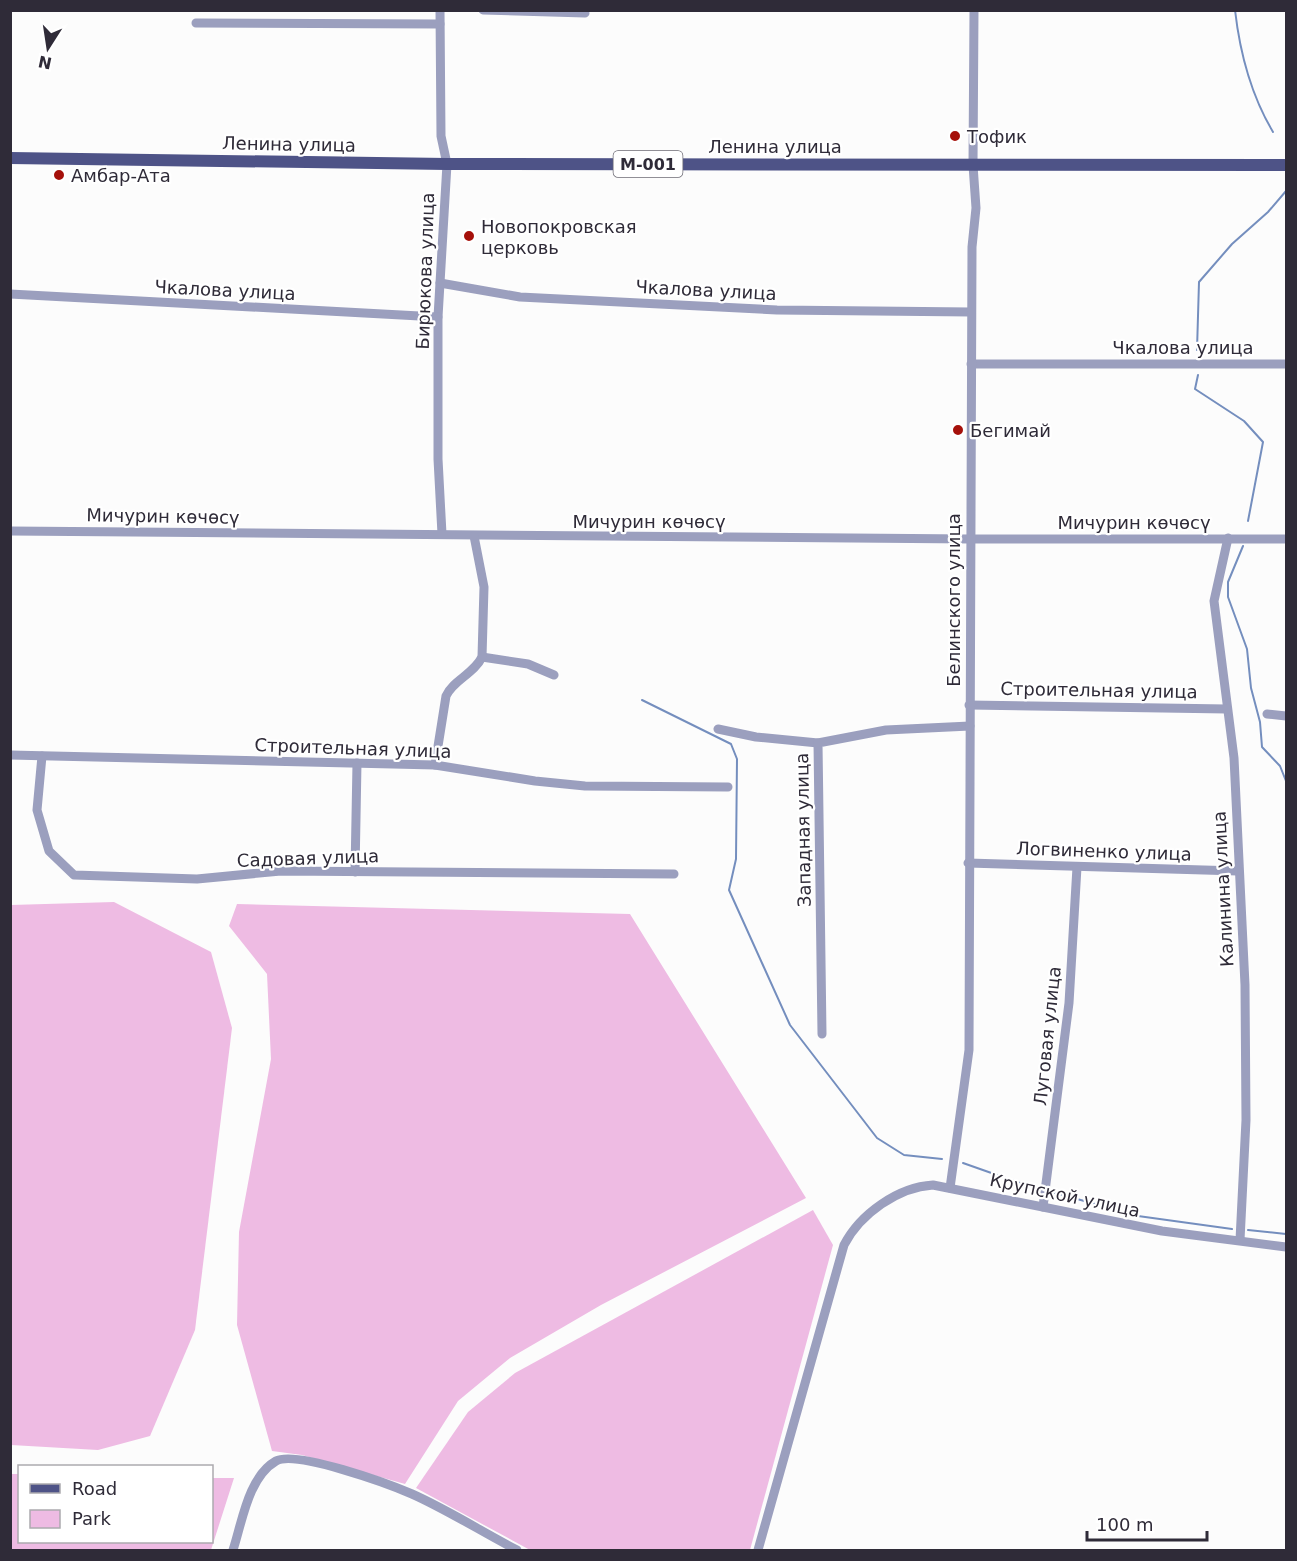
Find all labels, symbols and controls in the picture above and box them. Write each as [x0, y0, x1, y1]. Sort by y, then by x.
north arrow [18, 18, 78, 78]
text: N [36, 51, 54, 73]
place label: Тофик [966, 126, 1027, 147]
marker: Тофик [948, 129, 962, 143]
street label: Ленина улица [222, 132, 356, 156]
street label: Ленина улица [708, 136, 842, 157]
road number: М-001 [614, 151, 682, 177]
place label: Амбар-Ата [71, 165, 171, 186]
marker: Амбар-Ата [52, 168, 66, 182]
street label: Бирюкова улица [412, 192, 438, 350]
place label: Новопокровская церковь [481, 216, 637, 258]
marker: Новопокровская церковь [462, 229, 476, 243]
street label: Чкалова улица [154, 276, 296, 304]
street label: Чкалова улица [635, 276, 777, 304]
street label: Чкалова улица [1112, 337, 1254, 358]
place label: Бегимай [970, 420, 1051, 441]
marker: Бегимай [951, 423, 965, 437]
street label: Мичурин көчөсү [86, 504, 240, 528]
street label: Мичурин көчөсү [572, 511, 726, 532]
street label: Мичурин көчөсү [1057, 512, 1211, 533]
street label: Белинского улица [943, 513, 964, 687]
street label: Строительная улица [1000, 678, 1198, 702]
street label: Строительная улица [254, 734, 452, 762]
street label: Западная улица [791, 753, 815, 907]
street label: Калинина улица [1208, 810, 1238, 968]
street label: Логвиненко улица [1016, 837, 1192, 865]
street label: Садовая улица [236, 845, 380, 871]
street label: Луговая улица [1029, 965, 1065, 1107]
street label: Крупской улица [988, 1169, 1142, 1221]
legend [18, 1465, 213, 1543]
text: Road [72, 1478, 117, 1499]
scale bar [1087, 1504, 1207, 1542]
text: Park [72, 1508, 111, 1529]
text: 100 m [1096, 1514, 1154, 1535]

